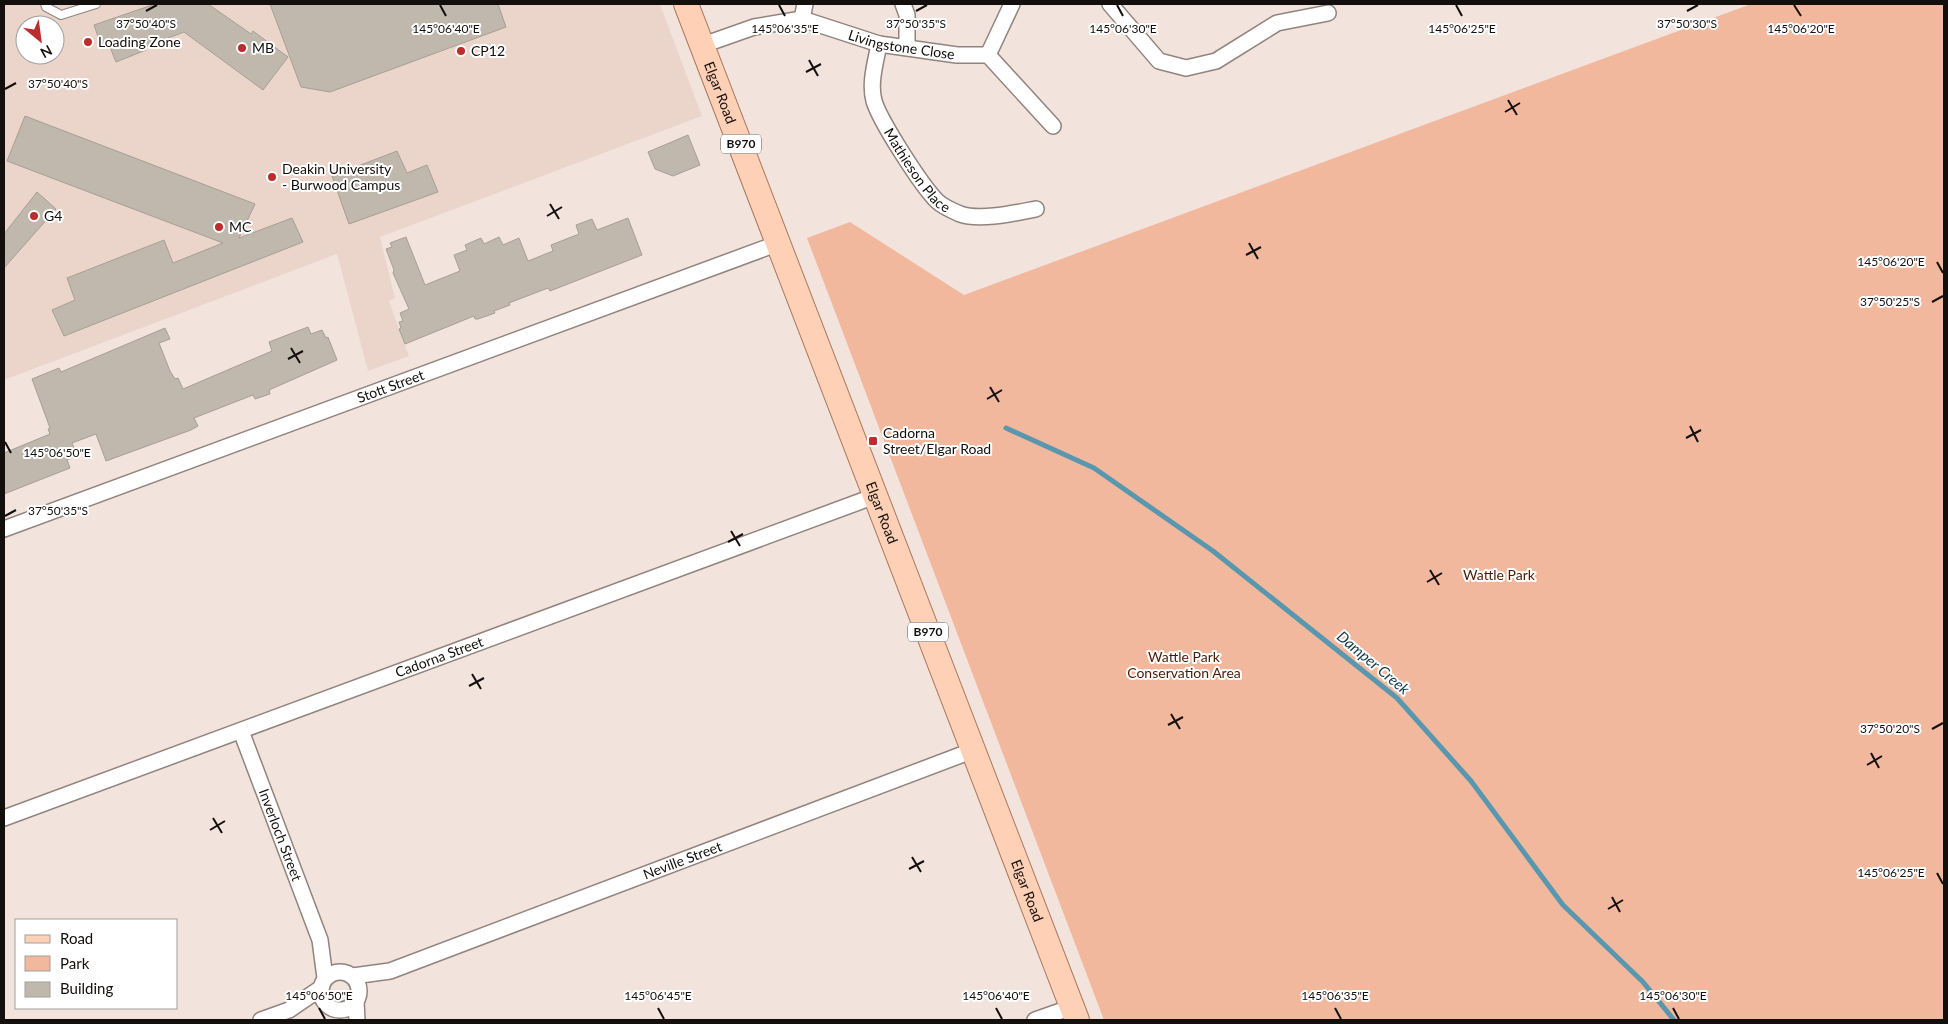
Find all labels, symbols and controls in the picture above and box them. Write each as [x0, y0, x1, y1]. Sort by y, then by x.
north arrow [15, 15, 65, 65]
text: 37°50'40"S [116, 16, 176, 31]
text: 37°50'35"S [886, 16, 946, 31]
text: 37°50'30"S [1657, 16, 1717, 31]
text: 145°06'40"E [412, 21, 480, 36]
text: 145°06'35"E [751, 21, 819, 36]
text: 145°06'30"E [1089, 21, 1157, 36]
text: 145°06'25"E [1428, 21, 1496, 36]
text: 145°06'20"E [1767, 21, 1835, 36]
street label: Livingstone Close [846, 26, 956, 63]
place label: Loading Zone [98, 33, 181, 50]
marker: Loading Zone [82, 36, 94, 48]
place label: MB [252, 39, 274, 56]
text: N [38, 42, 55, 62]
marker: MB [236, 42, 248, 54]
place label: CP12 [471, 42, 505, 59]
marker: CP12 [455, 45, 467, 57]
street label: Elgar Road [701, 59, 740, 126]
text: 37°50'40"S [28, 76, 88, 91]
street label: Mathieson Place [881, 125, 953, 216]
road number: B970 [721, 134, 761, 154]
place label: Deakin University - Burwood Campus [282, 160, 400, 193]
marker: Deakin University - Burwood Campus [266, 171, 278, 183]
place label: G4 [44, 207, 62, 224]
marker: G4 [28, 210, 40, 222]
place label: MC [229, 218, 252, 235]
marker: MC [213, 221, 225, 233]
text: 145°06'20"E [1857, 254, 1925, 269]
text: 37°50'25"S [1860, 294, 1920, 309]
street label: Stott Street [355, 366, 426, 406]
place label: Cadorna Street/Elgar Road [883, 424, 991, 457]
marker: Cadorna Street/Elgar Road [867, 435, 879, 447]
text: 145°06'50"E [23, 445, 91, 460]
street label: Elgar Road [863, 479, 902, 546]
text: 37°50'35"S [28, 503, 88, 518]
park label: Wattle Park [1463, 566, 1536, 583]
road number: B970 [908, 622, 948, 642]
water label: Damper Creek [1334, 627, 1414, 698]
street label: Cadorna Street [393, 633, 485, 681]
park label: Wattle Park Conservation Area [1127, 648, 1241, 681]
text: 37°50'20"S [1860, 721, 1920, 736]
street label: Inverloch Street [256, 786, 306, 883]
street label: Neville Street [640, 837, 724, 882]
street label: Elgar Road [1008, 857, 1047, 924]
text: 145°06'25"E [1857, 865, 1925, 880]
legend [15, 919, 178, 1009]
text: Road [60, 929, 93, 947]
text: Park [60, 954, 90, 972]
text: Building [60, 979, 113, 997]
text: 145°06'50"E [285, 988, 353, 1003]
text: 145°06'45"E [624, 988, 692, 1003]
text: 145°06'40"E [962, 988, 1030, 1003]
text: 145°06'35"E [1301, 988, 1369, 1003]
text: 145°06'30"E [1639, 988, 1707, 1003]

